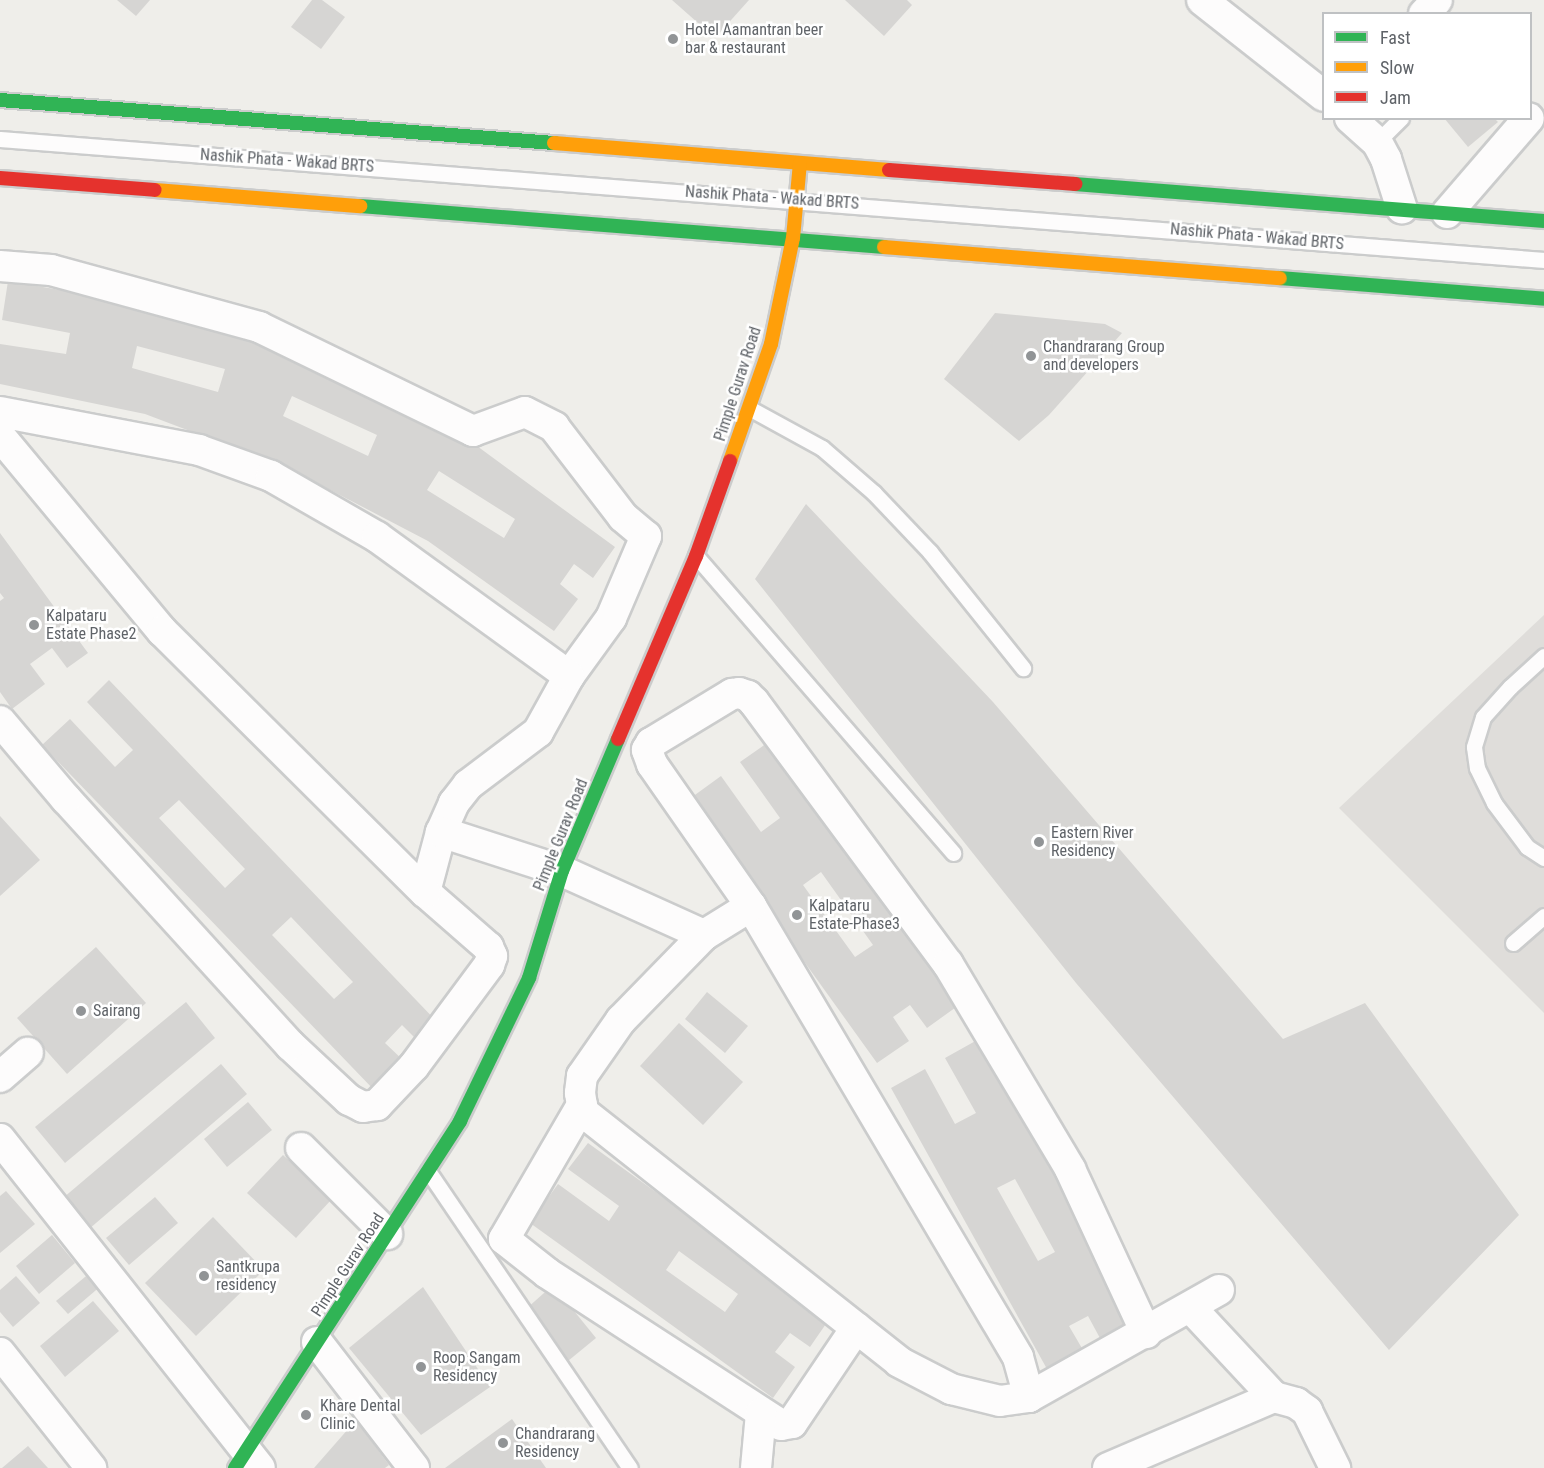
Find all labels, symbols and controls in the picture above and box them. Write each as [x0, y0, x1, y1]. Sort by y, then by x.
legend [1322, 12, 1532, 120]
place label: Hotel Aamantran beer bar & restaurant [685, 20, 823, 58]
text: Fast [1380, 27, 1411, 48]
marker: Hotel Aamantran beer bar & restaurant [666, 32, 680, 46]
text: Slow [1380, 57, 1414, 78]
text: Jam [1380, 87, 1411, 108]
street label: Nashik Phata - Wakad BRTS [199, 145, 375, 177]
street label: Nashik Phata - Wakad BRTS [684, 182, 860, 214]
street label: Nashik Phata - Wakad BRTS [1169, 220, 1345, 254]
street label: Pimple Gurav Road [710, 324, 766, 444]
place label: Chandrarang Group and developers [1043, 337, 1165, 375]
marker: Chandrarang Group and developers [1024, 349, 1038, 363]
place label: Kalpataru Estate Phase2 [46, 606, 137, 644]
marker: Kalpataru Estate Phase2 [27, 618, 41, 632]
street label: Pimple Gurav Road [530, 776, 592, 894]
place label: Eastern River Residency [1051, 823, 1134, 861]
marker: Eastern River Residency [1032, 835, 1046, 849]
place label: Kalpataru Estate-Phase3 [809, 896, 900, 934]
marker: Kalpataru Estate-Phase3 [790, 908, 804, 922]
place label: Sairang [93, 1001, 140, 1021]
marker: Sairang [74, 1004, 88, 1018]
street label: Pimple Gurav Road [307, 1210, 389, 1320]
place label: Santkrupa residency [216, 1257, 280, 1295]
marker: Santkrupa residency [197, 1269, 211, 1283]
place label: Roop Sangam Residency [433, 1348, 520, 1386]
marker: Roop Sangam Residency [414, 1360, 428, 1374]
place label: Khare Dental Clinic [320, 1396, 400, 1434]
marker: Khare Dental Clinic [297, 1406, 315, 1424]
place label: Chandrarang Residency [515, 1424, 595, 1462]
marker: Chandrarang Residency [496, 1436, 510, 1450]

